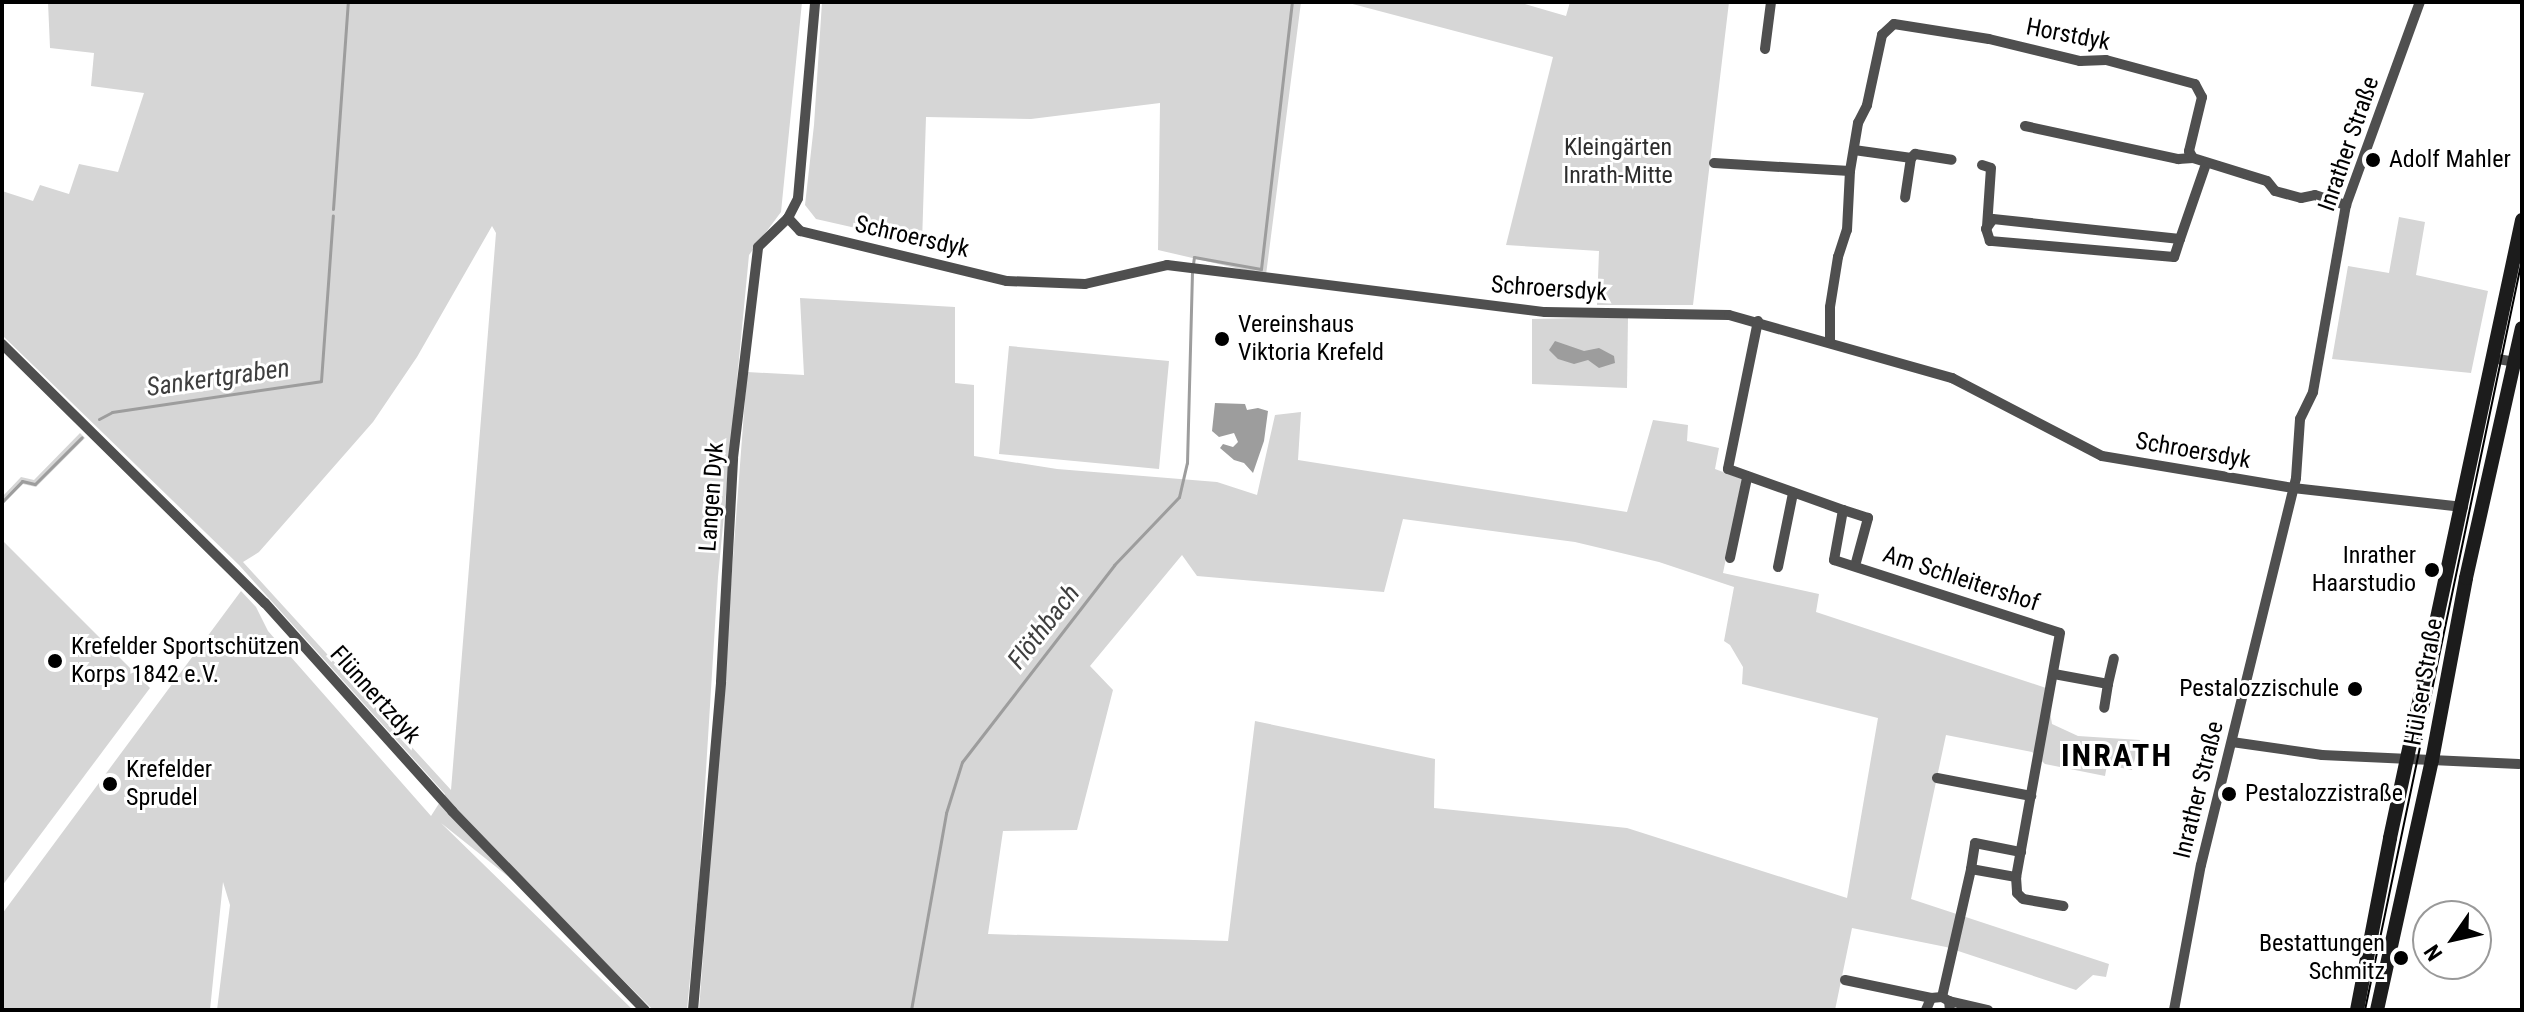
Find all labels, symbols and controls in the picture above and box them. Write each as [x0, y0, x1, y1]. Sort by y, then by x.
street label: Horstdyk [2024, 13, 2112, 57]
street label: Inrather Straße [2313, 73, 2385, 215]
park label: Kleingärten Inrath-Mitte [1563, 134, 1673, 190]
place label: Adolf Mahler [2389, 146, 2511, 174]
marker: Adolf Mahler [2364, 151, 2382, 169]
street label: Schroersdyk [852, 210, 972, 264]
street label: Schroersdyk [1490, 271, 1608, 307]
place label: Vereinshaus Viktoria Krefeld [1238, 311, 1384, 367]
marker: Vereinshaus Viktoria Krefeld [1213, 330, 1231, 348]
water label: Sankertgraben [144, 353, 292, 403]
street label: Schroersdyk [2133, 427, 2253, 475]
street label: Langen Dyk [694, 441, 730, 553]
street label: Am Schleitershof [1879, 540, 2043, 618]
place label: Inrather Haarstudio [2312, 542, 2416, 598]
marker: Inrather Haarstudio [2423, 561, 2441, 579]
water label: Flöthbach [1001, 579, 1087, 675]
street label: Hülser Straße [2399, 616, 2449, 748]
place label: Krefelder Sportschützen Korps 1842 e.V. [71, 633, 299, 689]
street label: Flünnertzdyk [324, 640, 426, 750]
marker: Krefelder Sportschützen Korps 1842 e.V. [46, 652, 64, 670]
place label: Pestalozzischule [2179, 675, 2339, 703]
marker: Pestalozzischule [2346, 680, 2364, 698]
street label: Inrather Straße [2168, 718, 2230, 862]
district label: INRATH [2061, 736, 2173, 774]
place label: Krefelder Sprudel [126, 756, 212, 812]
marker: Krefelder Sprudel [101, 775, 119, 793]
place label: Pestalozzistraße [2245, 780, 2403, 808]
marker: Pestalozzistraße [2220, 785, 2238, 803]
north arrow [2412, 900, 2492, 980]
place label: Bestattungen Schmitz [2259, 930, 2385, 986]
text: N [2419, 940, 2447, 965]
marker: Bestattungen Schmitz [2392, 949, 2410, 967]

